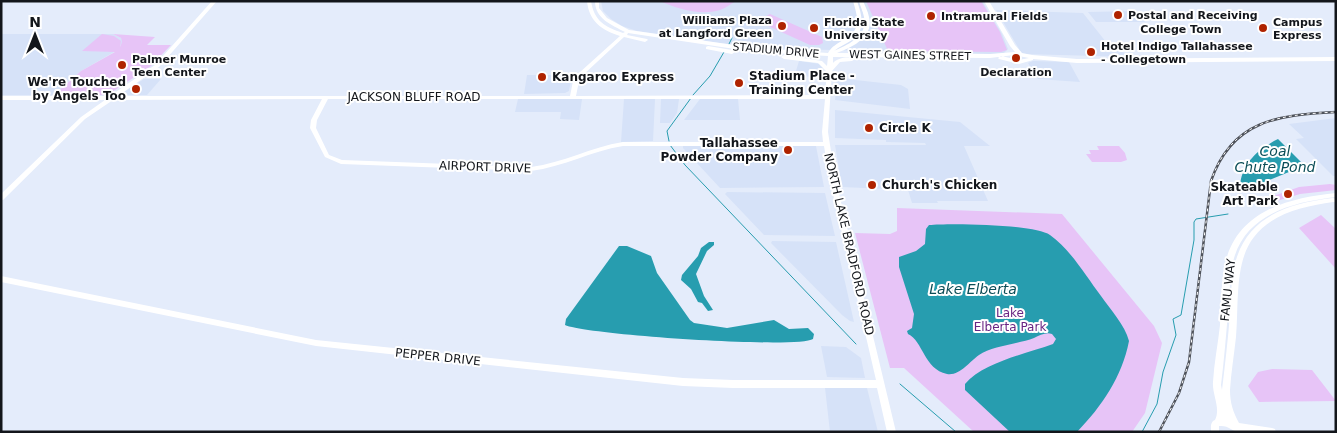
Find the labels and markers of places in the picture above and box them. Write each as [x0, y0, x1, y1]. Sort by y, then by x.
marker: Postal and Receiving [1112, 9, 1124, 21]
place label: Postal and Receiving [1128, 9, 1258, 22]
marker: Intramural Fields [925, 10, 937, 22]
place label: Intramural Fields [941, 10, 1048, 23]
place label: Williams Plaza at Langford Green [659, 14, 772, 40]
place label: Florida State University [824, 16, 905, 42]
place label: Campus Express [1273, 16, 1323, 42]
marker: Williams Plaza at Langford Green [776, 20, 788, 32]
marker: Florida State University [808, 22, 820, 34]
marker: Campus Express [1257, 22, 1269, 34]
place label: Hotel Indigo Tallahassee - Collegetown [1101, 40, 1253, 66]
marker: Hotel Indigo Tallahassee - Collegetown [1085, 46, 1097, 58]
marker: Declaration [1010, 52, 1022, 64]
place label: Palmer Munroe Teen Center [132, 53, 226, 79]
marker: Palmer Munroe Teen Center [116, 59, 128, 71]
place label: Declaration [980, 66, 1052, 79]
place label: Stadium Place - Training Center [749, 69, 855, 97]
place label: Kangaroo Express [552, 70, 674, 84]
marker: Kangaroo Express [536, 71, 548, 83]
place label: We're Touched by Angels Too [27, 75, 126, 103]
marker: Stadium Place - Training Center [733, 77, 745, 89]
marker: We're Touched by Angels Too [130, 83, 142, 95]
place label: Circle K [879, 121, 931, 135]
marker: Circle K [863, 122, 875, 134]
place label: Tallahassee Powder Company [660, 136, 778, 164]
marker: Tallahassee Powder Company [782, 144, 794, 156]
place label: Church's Chicken [882, 178, 997, 192]
marker: Church's Chicken [866, 179, 878, 191]
place label: Skateable Art Park [1210, 180, 1279, 208]
marker: Skateable Art Park [1282, 188, 1294, 200]

